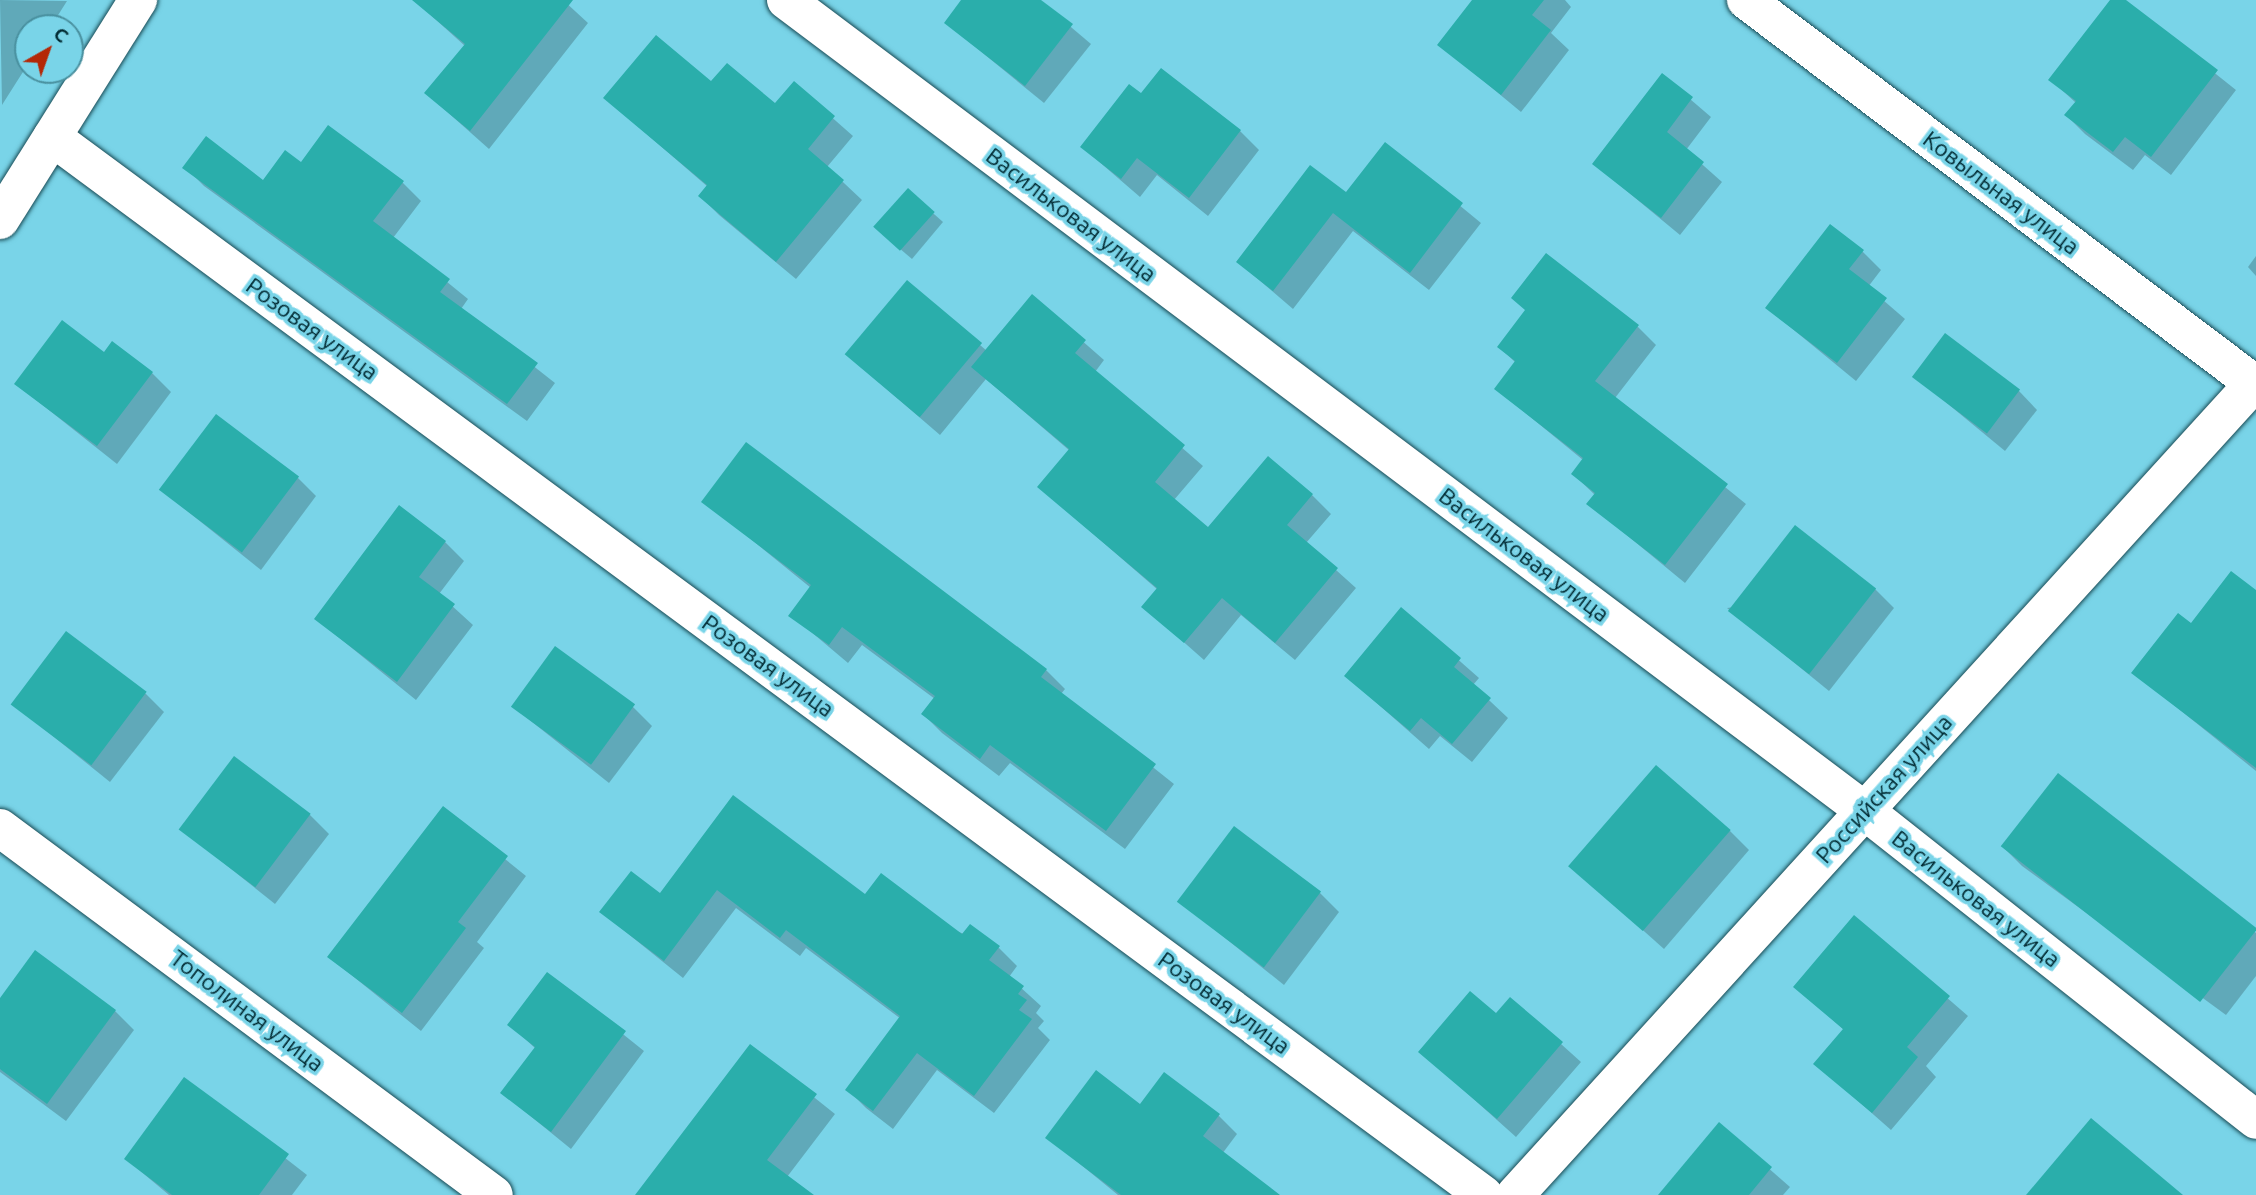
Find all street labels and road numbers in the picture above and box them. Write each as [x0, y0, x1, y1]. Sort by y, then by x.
street label: Ковыльная улица [1918, 125, 2084, 261]
street label: Васильковая улица [980, 142, 1162, 288]
street label: Розовая улица [241, 272, 383, 386]
street label: Васильковая улица [1433, 482, 1615, 628]
street label: Розовая улица [697, 609, 839, 723]
street label: Российская улица [1810, 709, 1958, 869]
street label: Васильковая улица [1886, 825, 2066, 973]
street label: Тополиная улица [165, 944, 329, 1078]
street label: Розовая улица [1153, 946, 1295, 1060]

